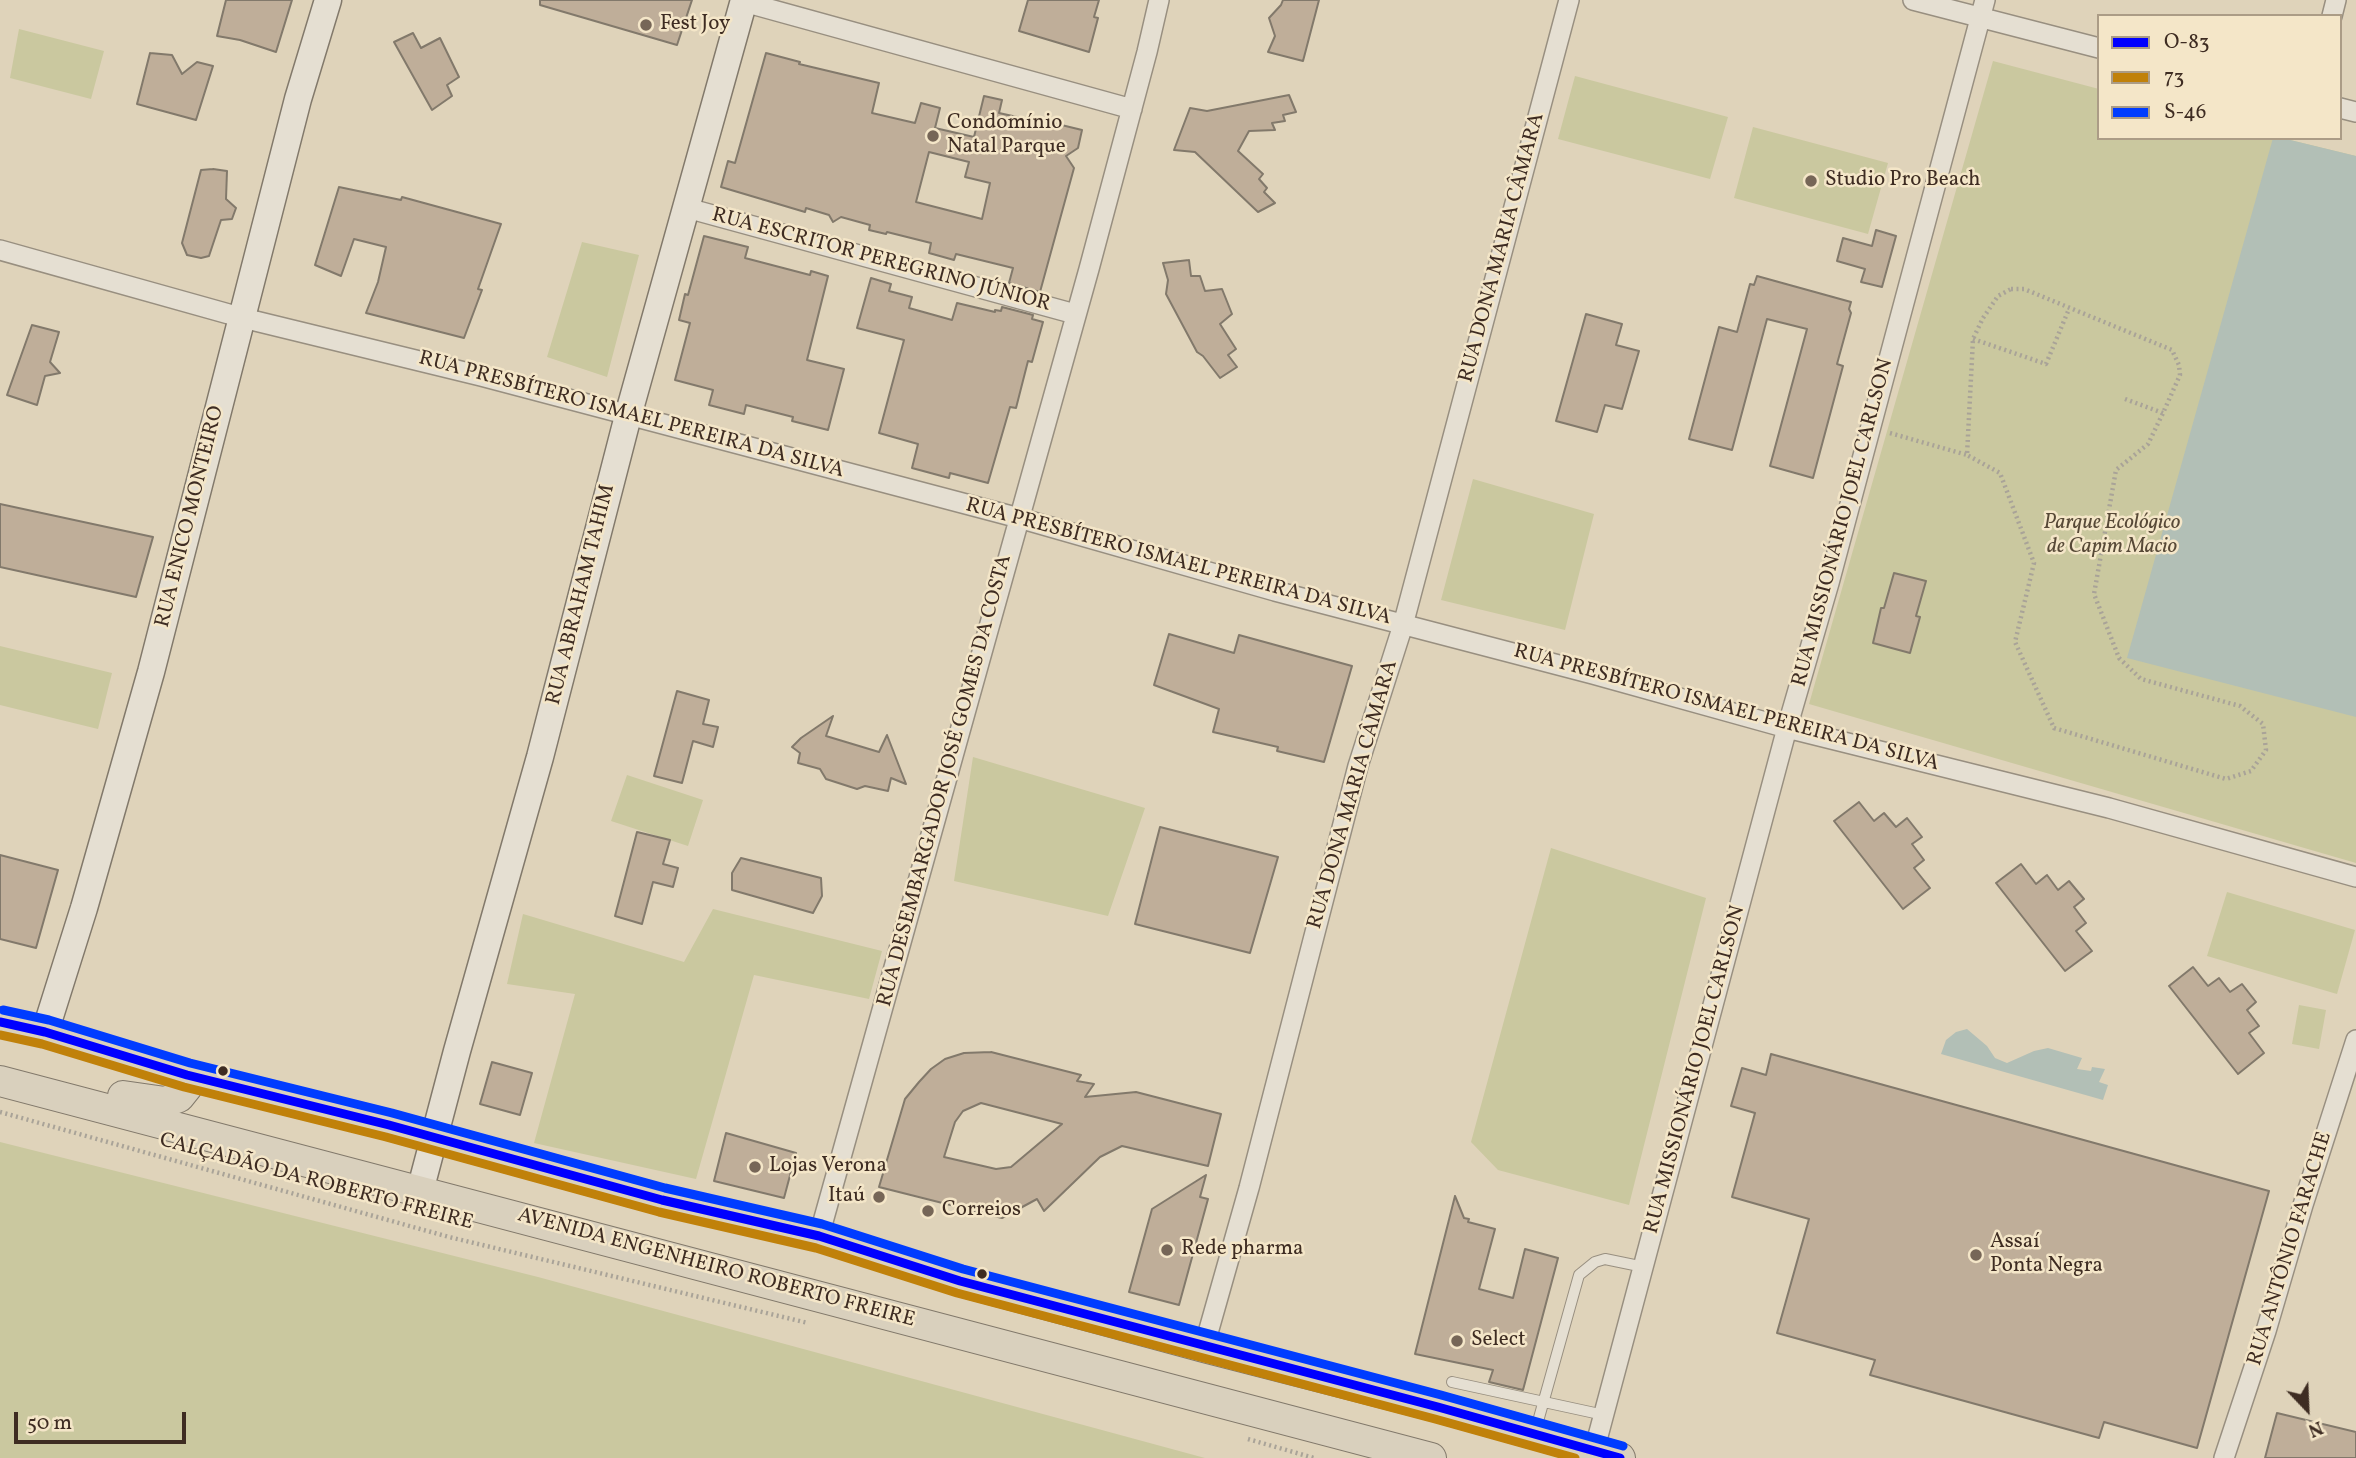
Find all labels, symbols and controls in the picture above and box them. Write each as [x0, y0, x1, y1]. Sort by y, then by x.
place label: Fest Joy [660, 12, 730, 38]
legend [2097, 14, 2342, 140]
marker: Fest Joy [638, 17, 654, 33]
text: O-83 [2164, 28, 2210, 57]
text: 73 [2164, 63, 2184, 92]
text: S-46 [2164, 98, 2206, 127]
street label: RUA DONA MARIA CÂMARA [1455, 110, 1551, 386]
place label: Condomínio Natal Parque [947, 111, 1066, 161]
marker: Condomínio Natal Parque [925, 128, 941, 144]
place label: Studio Pro Beach [1825, 168, 1981, 194]
marker: Studio Pro Beach [1803, 173, 1819, 189]
street label: RUA ESCRITOR PEREGRINO JÚNIOR [709, 204, 1053, 318]
street label: RUA PRESBÍTERO ISMAEL PEREIRA DA SILVA [416, 347, 846, 485]
street label: RUA MISSIONÁRIO JOEL CARLSON [1788, 356, 1900, 690]
street label: RUA ENICO MONTEIRO [151, 404, 231, 630]
street label: RUA ABRAHAM TAHIM [542, 482, 622, 708]
street label: RUA PRESBÍTERO ISMAEL PEREIRA DA SILVA [963, 494, 1393, 632]
park label: Parque Ecológico de Capim Macio [2044, 511, 2180, 561]
street label: RUA DESEMBARGADOR JOSÉ GOMES DA COSTA [873, 552, 1019, 1010]
street label: RUA PRESBÍTERO ISMAEL PEREIRA DA SILVA [1511, 640, 1941, 778]
street label: RUA DONA MARIA CÂMARA [1304, 658, 1404, 932]
street label: RUA MISSIONÁRIO JOEL CARLSON [1640, 903, 1752, 1237]
unlabelled marker [216, 1064, 230, 1078]
street label: CALÇADÃO DA ROBERTO FREIRE [156, 1129, 476, 1237]
street label: RUA ANTÔNIO FARACHE [2243, 1129, 2339, 1369]
place label: Lojas Verona [769, 1154, 887, 1180]
marker: Lojas Verona [747, 1159, 763, 1175]
place label: Itaú [828, 1184, 865, 1210]
marker: Itaú [871, 1189, 887, 1205]
place label: Correios [942, 1198, 1021, 1224]
marker: Correios [920, 1203, 936, 1219]
street label: AVENIDA ENGENHEIRO ROBERTO FREIRE [515, 1204, 917, 1334]
place label: Assaí Ponta Negra [1990, 1230, 2103, 1280]
place label: Rede pharma [1181, 1237, 1304, 1263]
marker: Rede pharma [1159, 1242, 1175, 1258]
marker: Assaí Ponta Negra [1968, 1247, 1984, 1263]
unlabelled marker [975, 1267, 989, 1281]
place label: Select [1471, 1328, 1526, 1354]
marker: Select [1449, 1333, 1465, 1349]
north arrow [2272, 1374, 2342, 1444]
scale bar [18, 1398, 189, 1442]
text: 50 m [27, 1409, 72, 1438]
text: N [2304, 1414, 2327, 1443]

